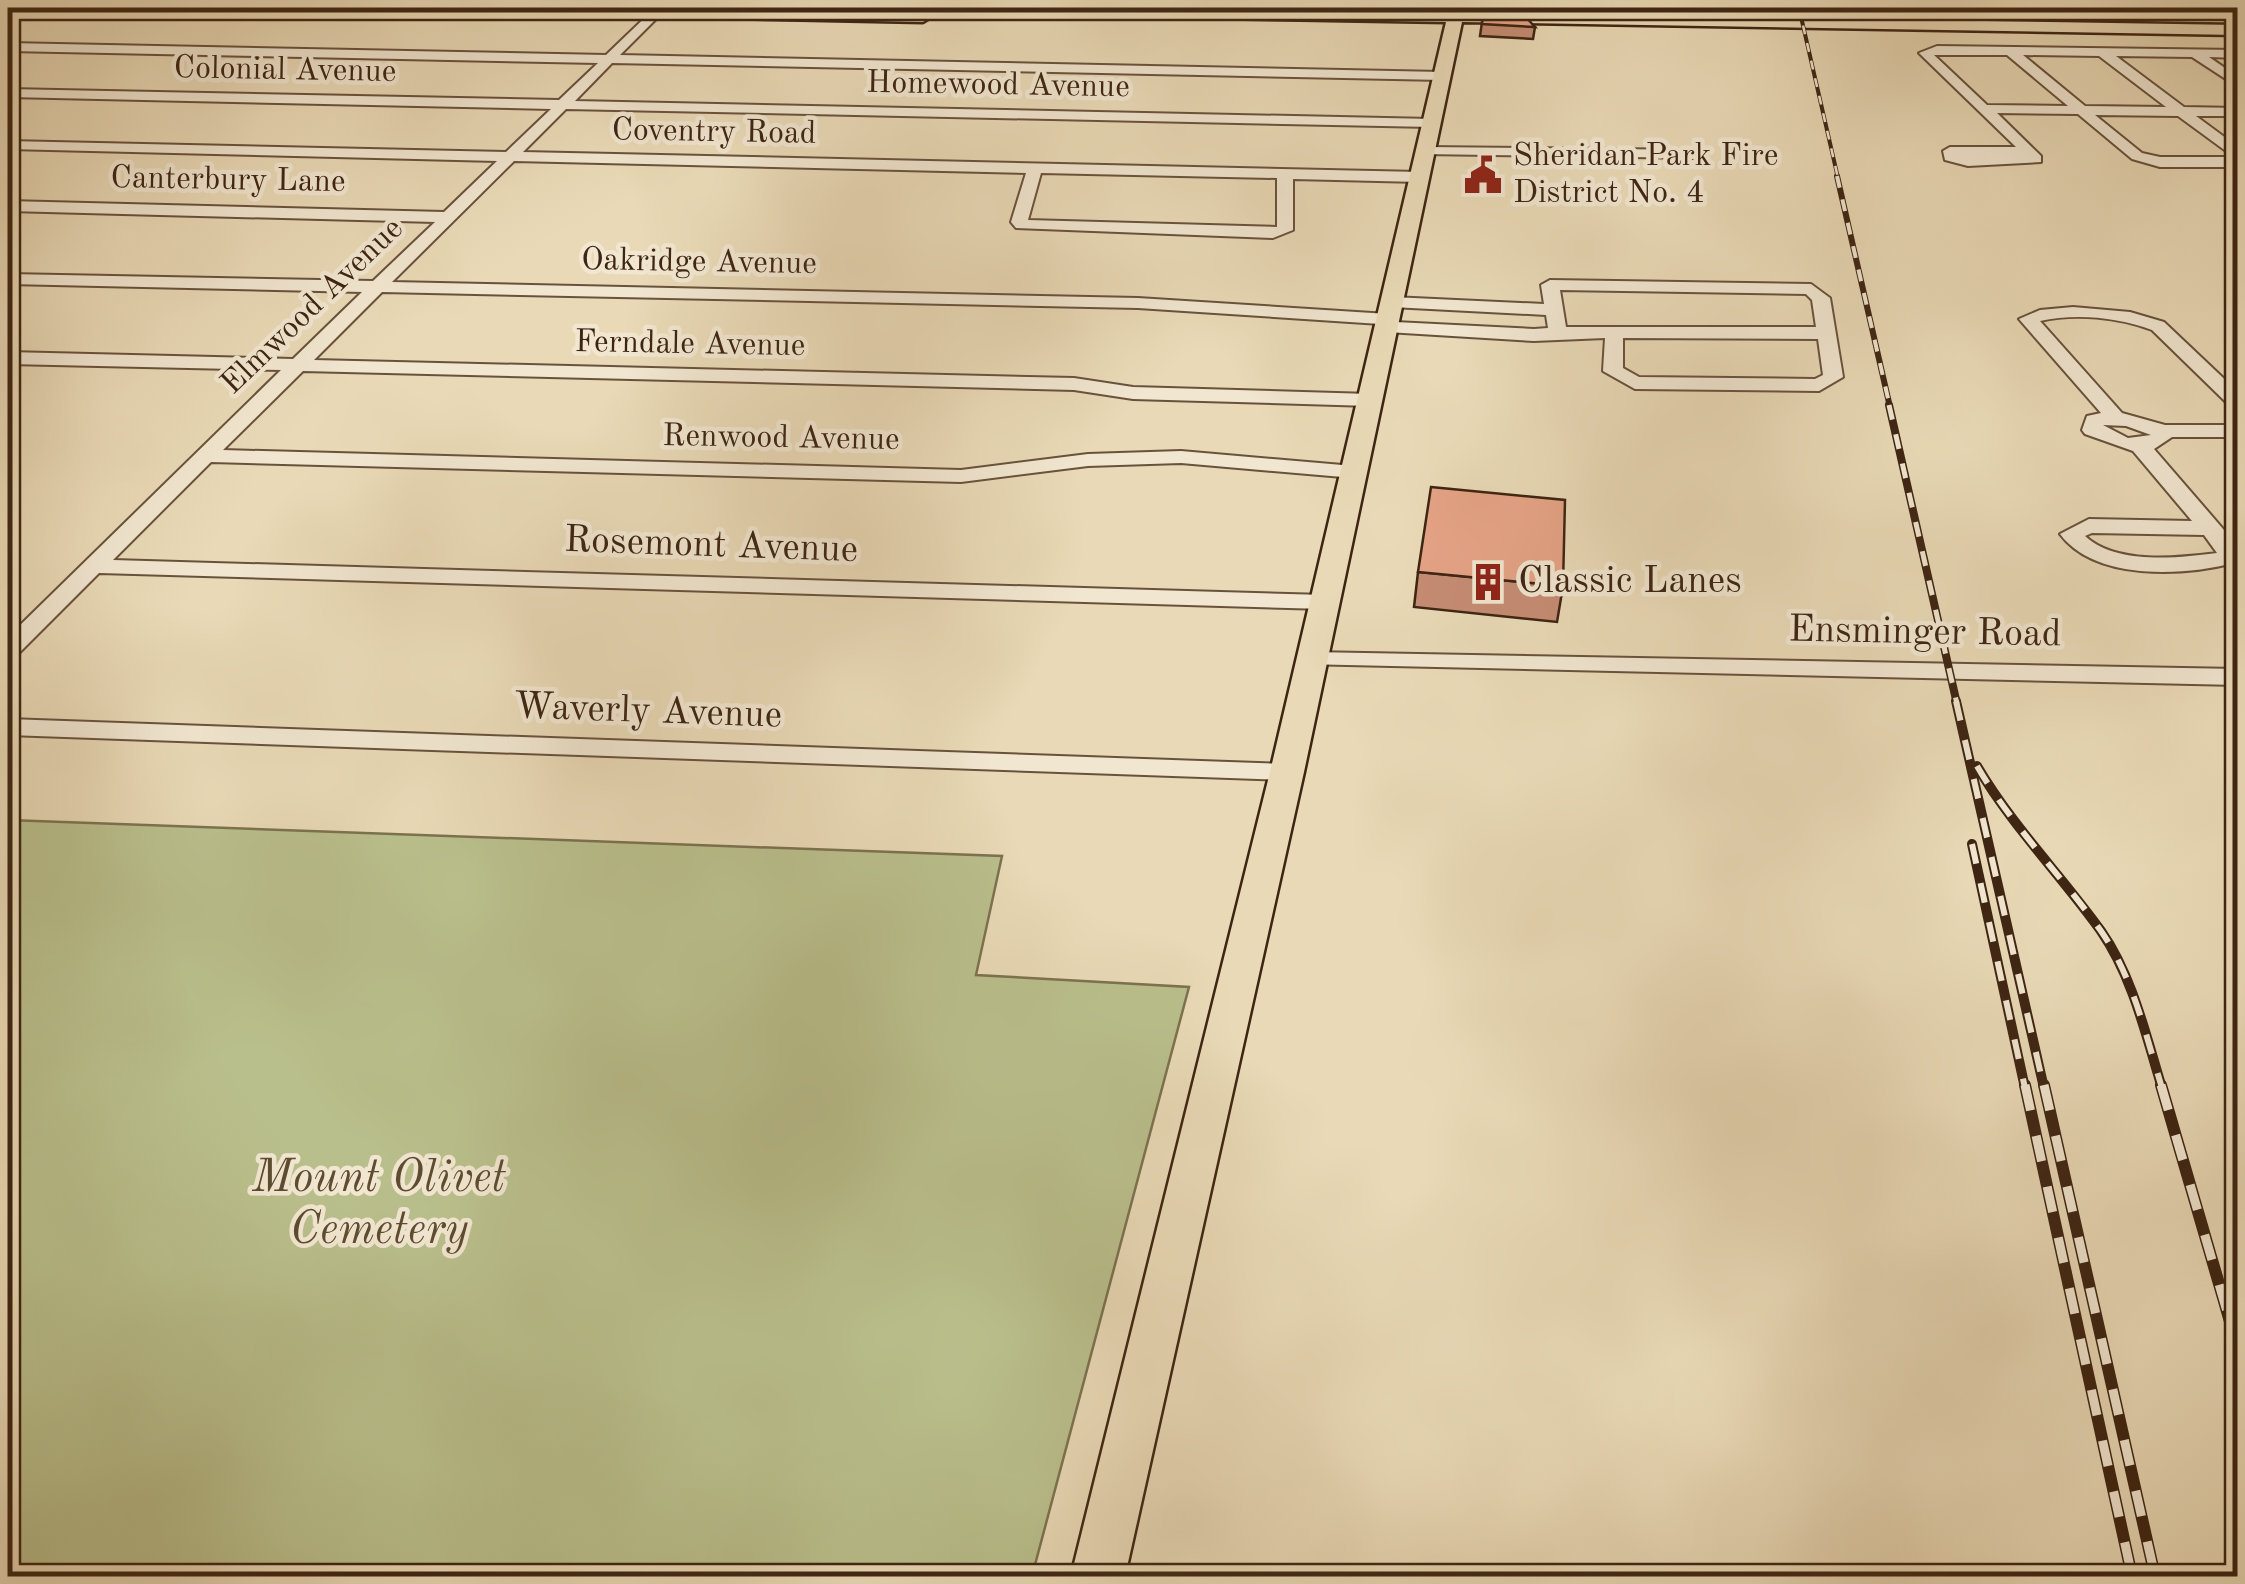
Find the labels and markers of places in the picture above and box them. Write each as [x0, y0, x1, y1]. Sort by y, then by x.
place label: Sheridan Park Fire District No. 4 [1513, 141, 1778, 210]
public building icon: Sheridan Park Fire District No. 4 [1462, 154, 1504, 196]
building icon: Classic Lanes [1467, 561, 1509, 603]
place label: Classic Lanes [1518, 563, 1742, 601]

